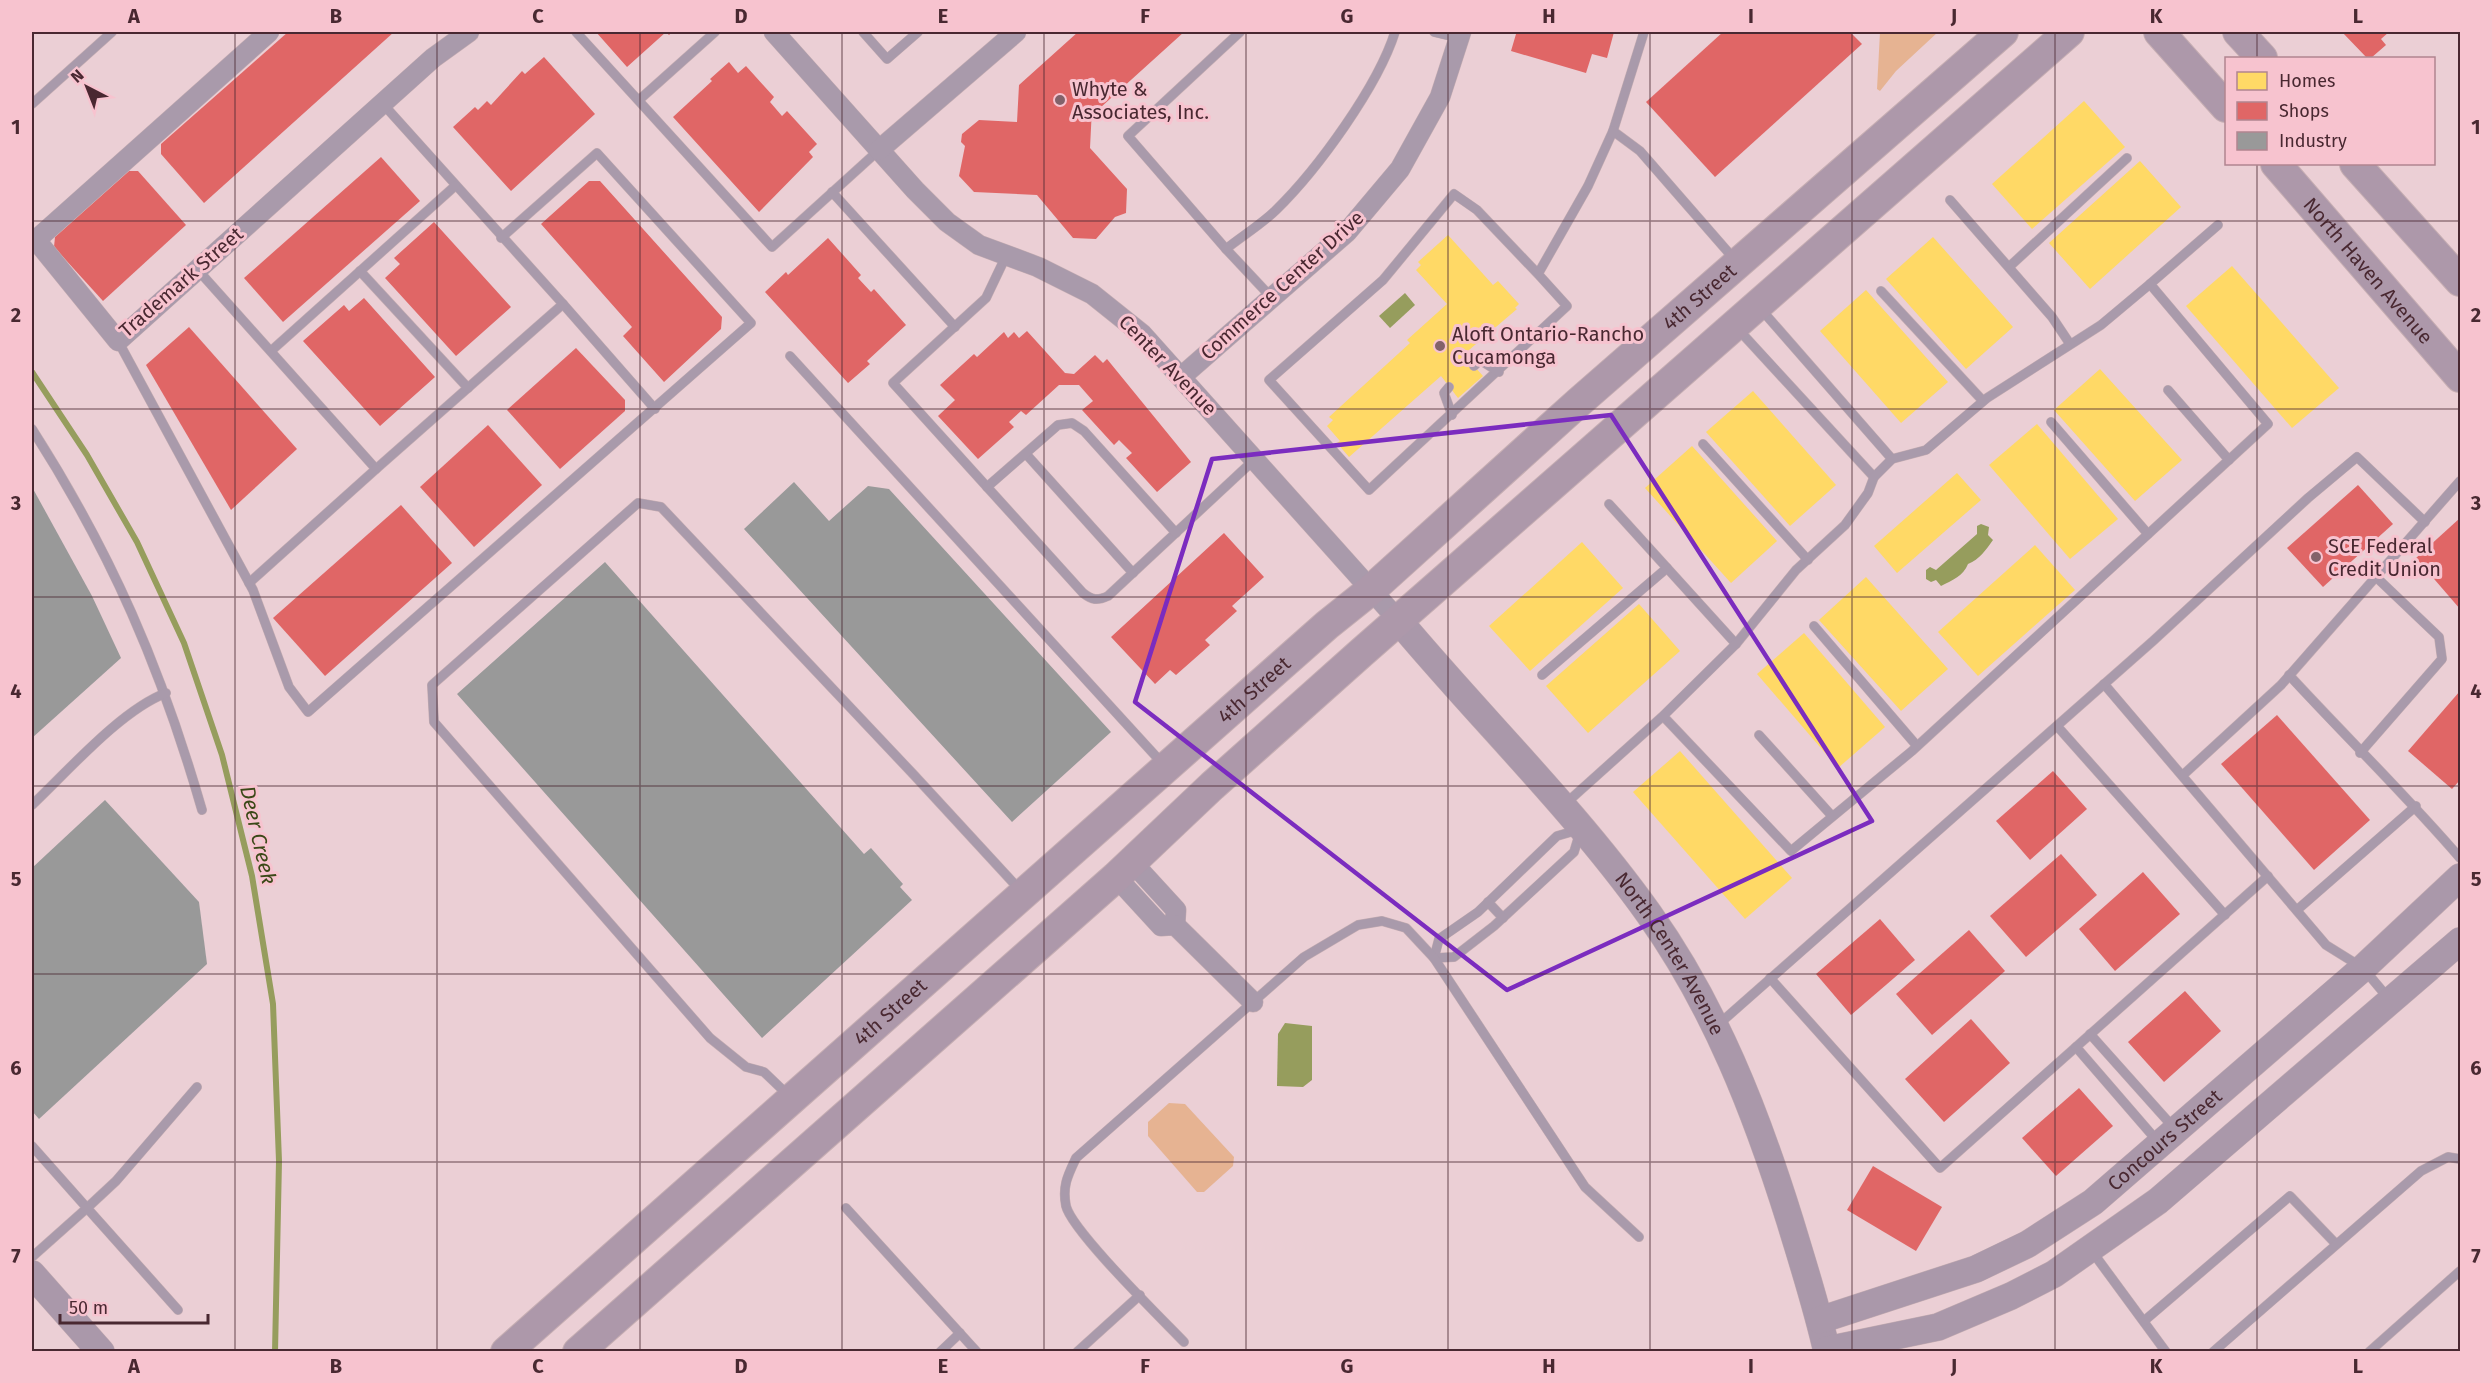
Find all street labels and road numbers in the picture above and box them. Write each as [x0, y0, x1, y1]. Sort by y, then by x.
street label: North Haven Avenue [2298, 193, 2438, 349]
street label: Commerce Center Drive [1195, 205, 1369, 365]
street label: Trademark Street [114, 221, 248, 342]
street label: 4th Street [1658, 258, 1741, 335]
street label: Center Avenue [1114, 310, 1222, 420]
street label: 4th Street [1213, 651, 1296, 728]
street label: North Center Avenue [1610, 867, 1730, 1039]
street label: 4th Street [849, 973, 932, 1050]
street label: Concours Street [2103, 1083, 2227, 1196]

